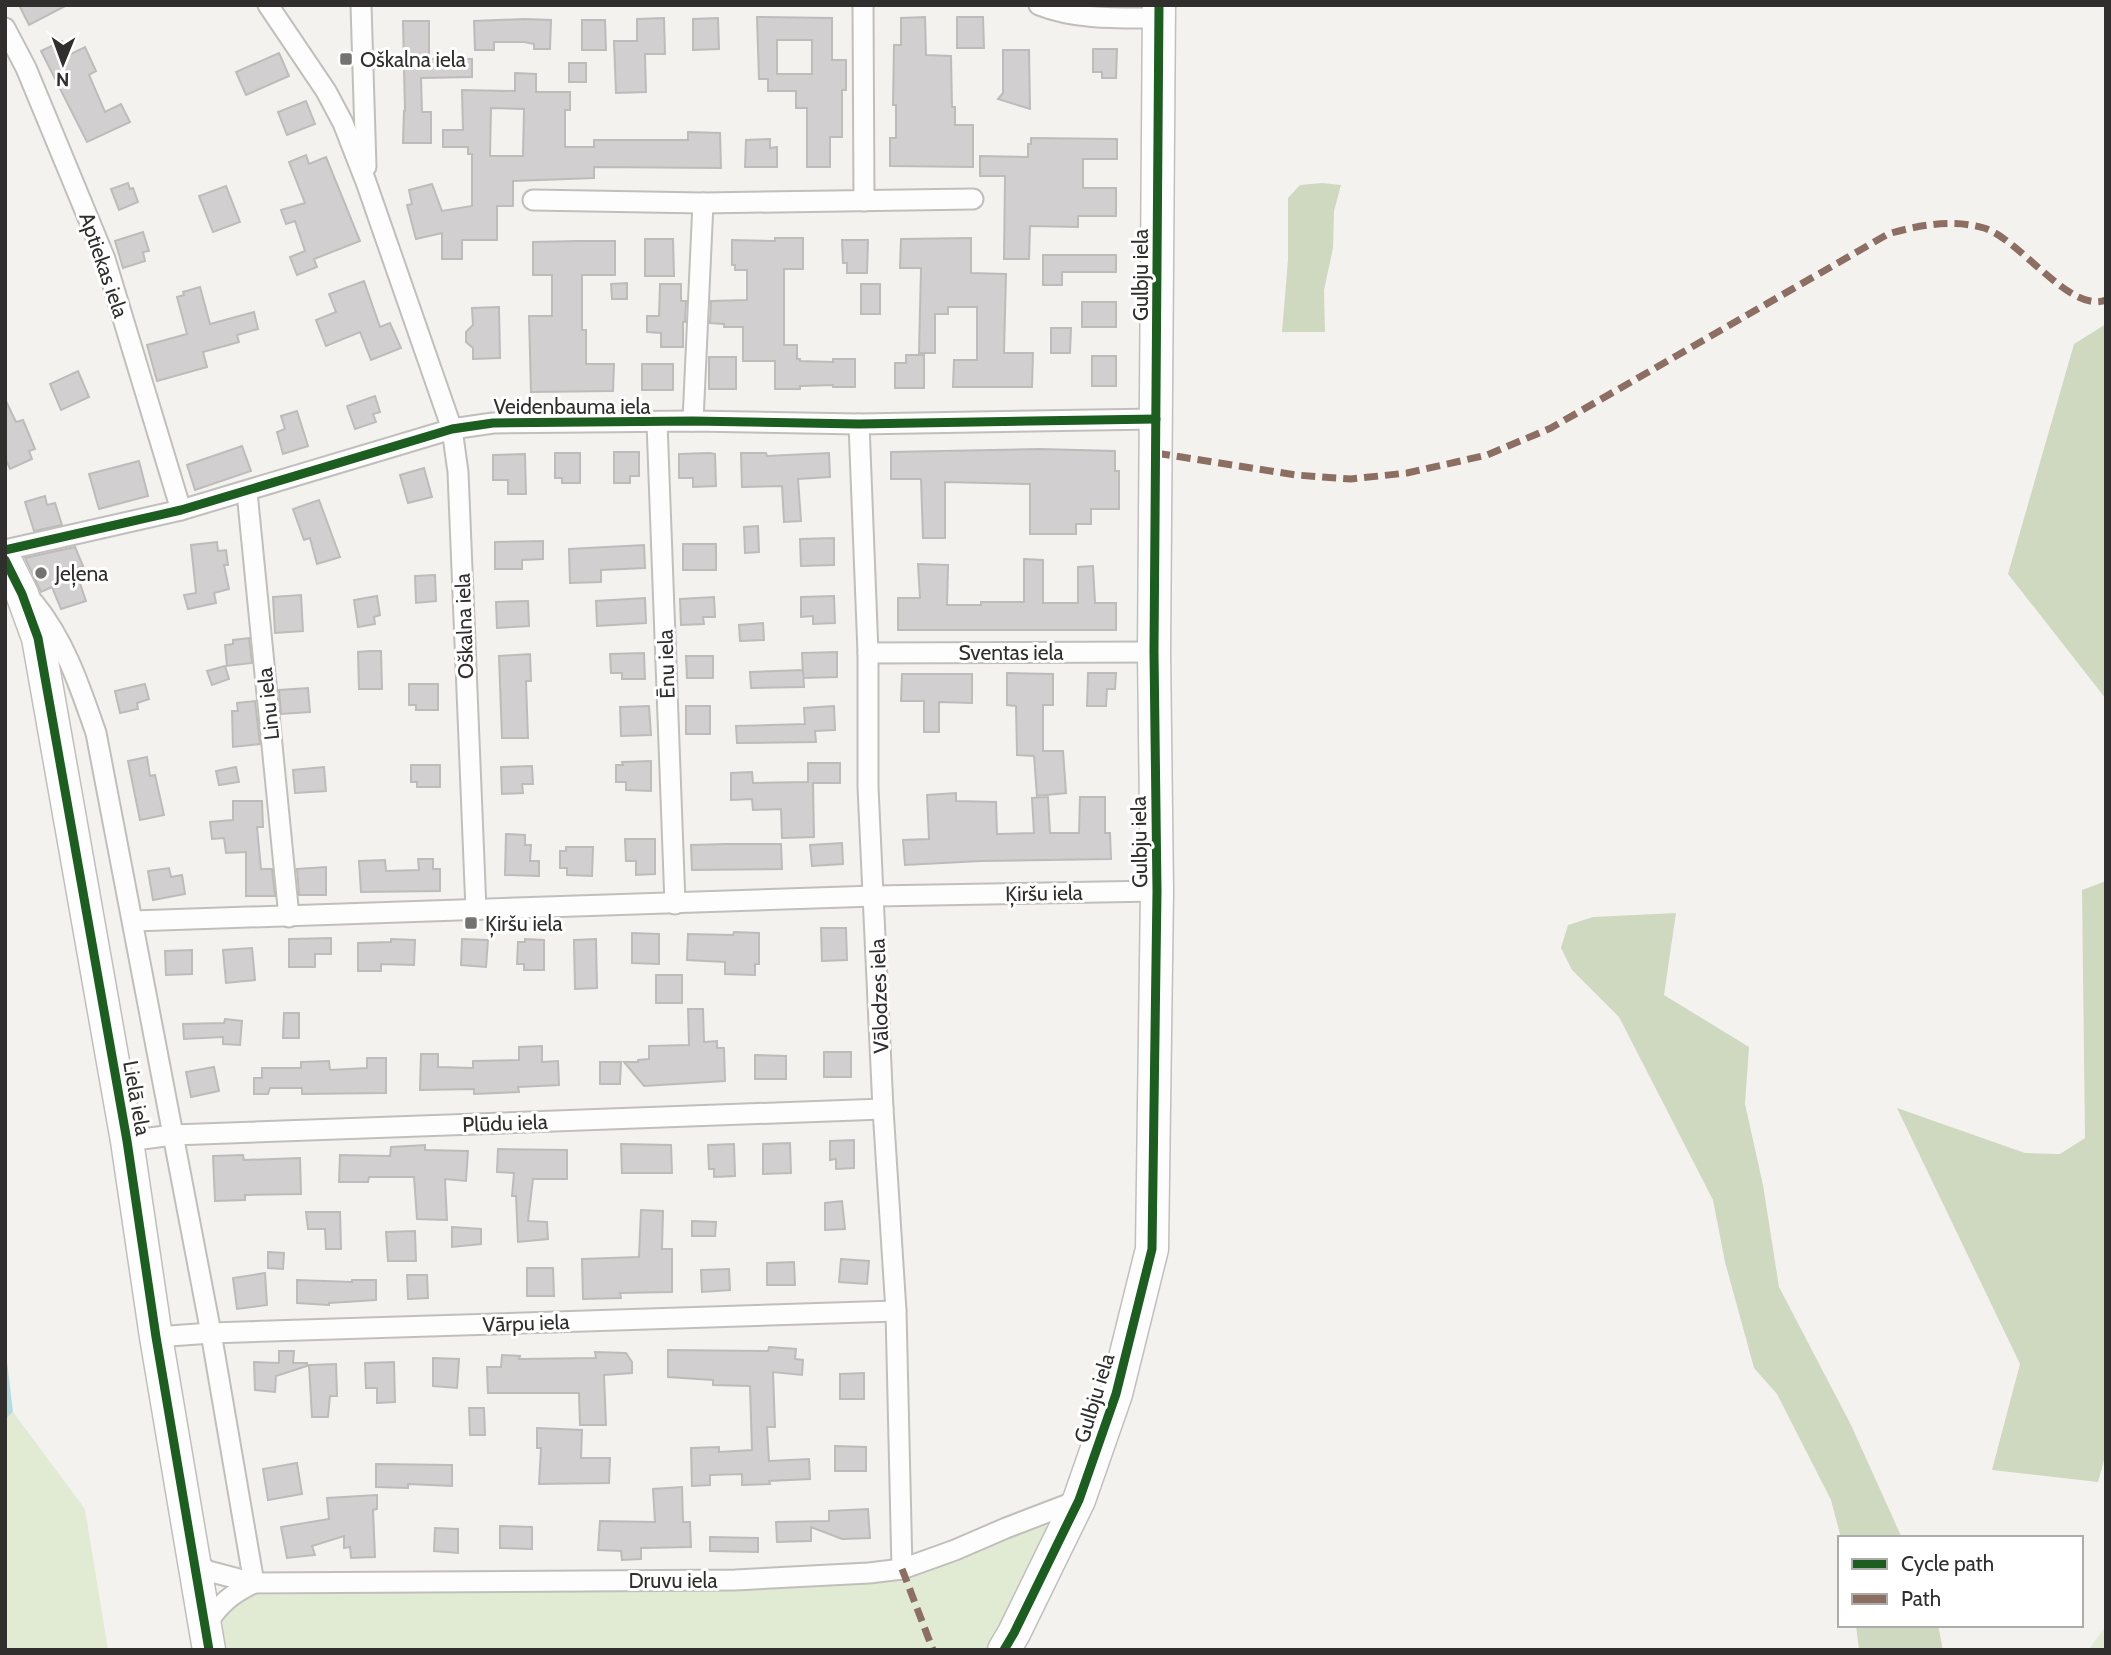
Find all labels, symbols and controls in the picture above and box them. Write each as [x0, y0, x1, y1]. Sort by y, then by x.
north arrow [28, 28, 98, 98]
place label: Oškalna iela [360, 47, 466, 72]
marker: Oškalna iela [338, 51, 354, 67]
text: N [56, 68, 70, 91]
street label: Aptiekas iela [74, 209, 134, 321]
street label: Gulbju iela [1128, 229, 1154, 321]
street label: Veidenbauma iela [493, 394, 651, 419]
place label: Jeļena [54, 561, 108, 588]
marker: Jeļena [33, 565, 49, 581]
street label: Oškalna iela [450, 573, 478, 679]
street label: Ēnu iela [652, 629, 680, 699]
street label: Sventas iela [958, 640, 1064, 665]
street label: Linu iela [252, 667, 284, 741]
street label: Gulbju iela [1126, 796, 1153, 888]
street label: Ķiršu iela [1005, 880, 1083, 908]
place label: Ķiršu iela [485, 911, 563, 938]
marker: Ķiršu iela [463, 915, 479, 931]
street label: Vālodzes iela [865, 938, 893, 1054]
street label: Lielā iela [118, 1059, 156, 1137]
street label: Plūdu iela [462, 1109, 548, 1137]
street label: Vārpu iela [482, 1309, 570, 1337]
street label: Gulbju iela [1069, 1350, 1120, 1446]
legend [1838, 1536, 2083, 1627]
text: Cycle path [1901, 1551, 1994, 1576]
street label: Druvu iela [628, 1568, 718, 1593]
text: Path [1901, 1586, 1941, 1611]

